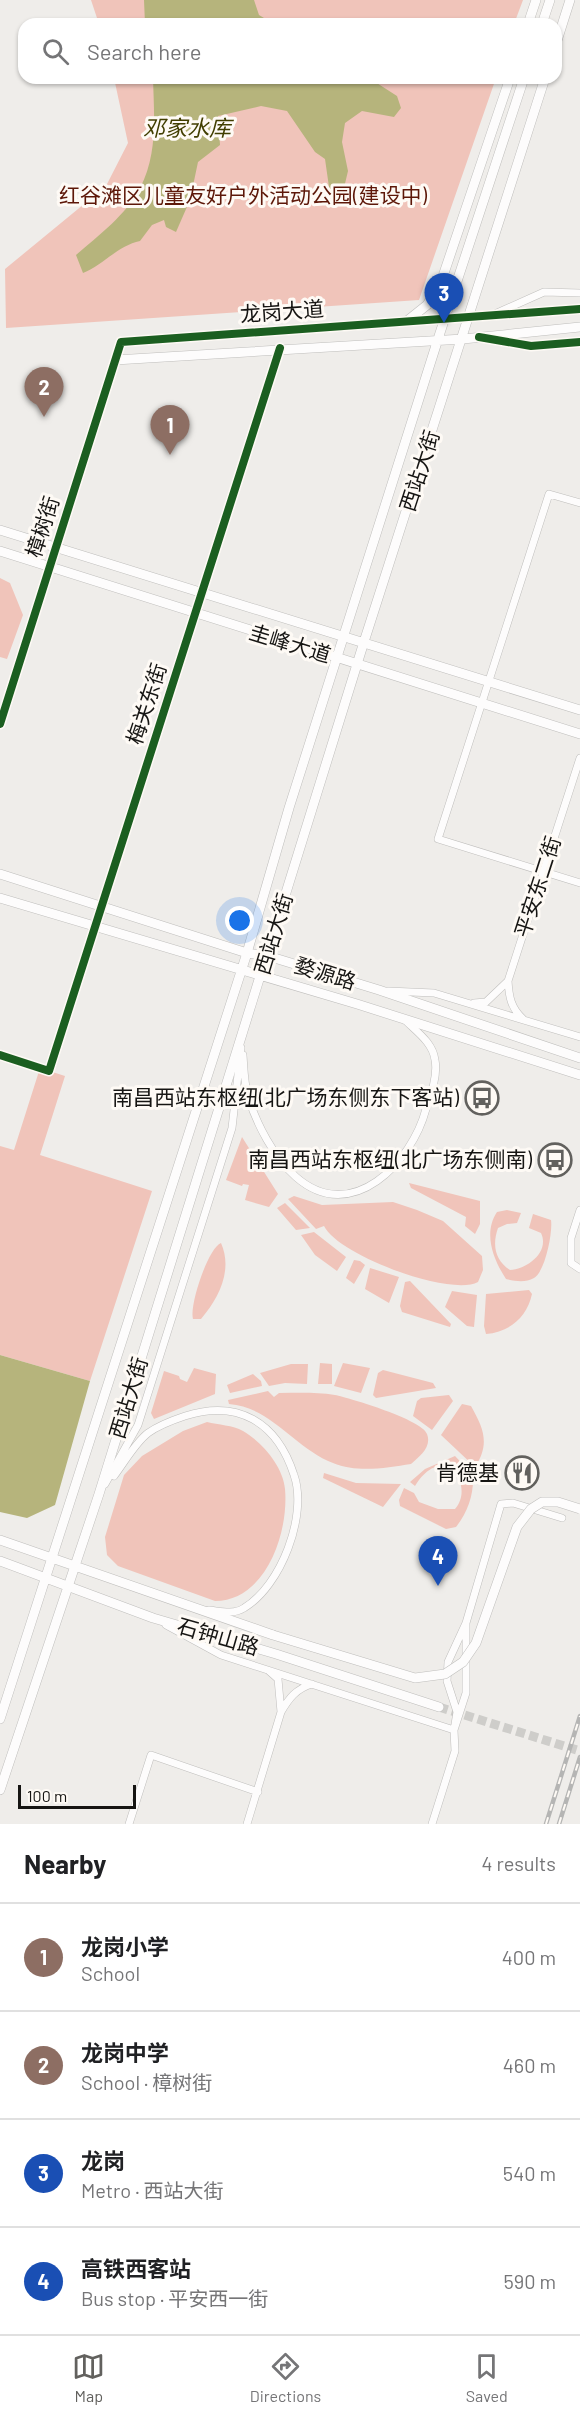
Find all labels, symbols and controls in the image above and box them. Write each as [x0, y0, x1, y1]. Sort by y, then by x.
search box [18, 18, 562, 84]
icon: search [39, 35, 72, 68]
text: Search here [87, 38, 201, 64]
water label: 邓家水库 [143, 114, 235, 140]
park label: 红谷滩区儿童友好户外活动公园(建设中) [59, 182, 427, 207]
pin: 3 [424, 274, 464, 323]
street label: 龙岗大道 [239, 295, 325, 326]
pin: 2 [24, 368, 63, 417]
pin: 1 [150, 406, 190, 455]
street label: 西站大街 [394, 427, 443, 514]
street label: 樟树街 [20, 493, 63, 560]
street label: 圭峰大道 [247, 618, 334, 667]
street label: 梅关东街 [121, 660, 170, 747]
street label: 平安东二街 [508, 833, 565, 940]
street label: 西站大街 [248, 890, 297, 977]
your location [225, 906, 254, 935]
street label: 婺源路 [292, 951, 359, 994]
bus stop icon: 南昌西站东枢纽(北广场东侧东下客站) [464, 1080, 500, 1116]
place label: 南昌西站东枢纽(北广场东侧东下客站) [112, 1084, 460, 1109]
bus stop icon: 南昌西站东枢纽(北广场东侧南) [537, 1142, 573, 1178]
place label: 南昌西站东枢纽(北广场东侧南) [248, 1146, 533, 1171]
street label: 西站大街 [103, 1354, 152, 1441]
restaurant icon: 肯德基 [504, 1455, 540, 1491]
place label: 肯德基 [436, 1459, 499, 1484]
pin: 4 [418, 1536, 458, 1586]
street label: 石钟山路 [175, 1612, 262, 1659]
scale bar [18, 1782, 136, 1810]
text: 100 m [27, 1786, 67, 1805]
text: Nearby [24, 1848, 106, 1879]
text: 4 results [481, 1851, 556, 1875]
text: 龙岗小学 [81, 1933, 169, 1959]
text: 1 [40, 1945, 47, 1969]
text: 400 m [502, 1945, 556, 1969]
text: School [81, 1961, 140, 1985]
text: 龙岗中学 [81, 2039, 169, 2065]
text: 2 [38, 2053, 49, 2077]
text: 460 m [503, 2053, 556, 2077]
text: School · 樟树街 [81, 2070, 212, 2094]
text: 龙岗 [81, 2147, 125, 2173]
text: 3 [38, 2161, 49, 2185]
text: 540 m [503, 2161, 556, 2185]
text: Metro · 西站大街 [81, 2178, 223, 2202]
text: 高铁西客站 [81, 2255, 191, 2281]
text: 4 [37, 2269, 50, 2293]
text: 590 m [503, 2269, 556, 2293]
text: Bus stop · 平安西一街 [81, 2286, 268, 2310]
tab: Map [72, 2350, 105, 2405]
tab: Directions [250, 2350, 321, 2405]
tab: Saved [466, 2350, 508, 2405]

